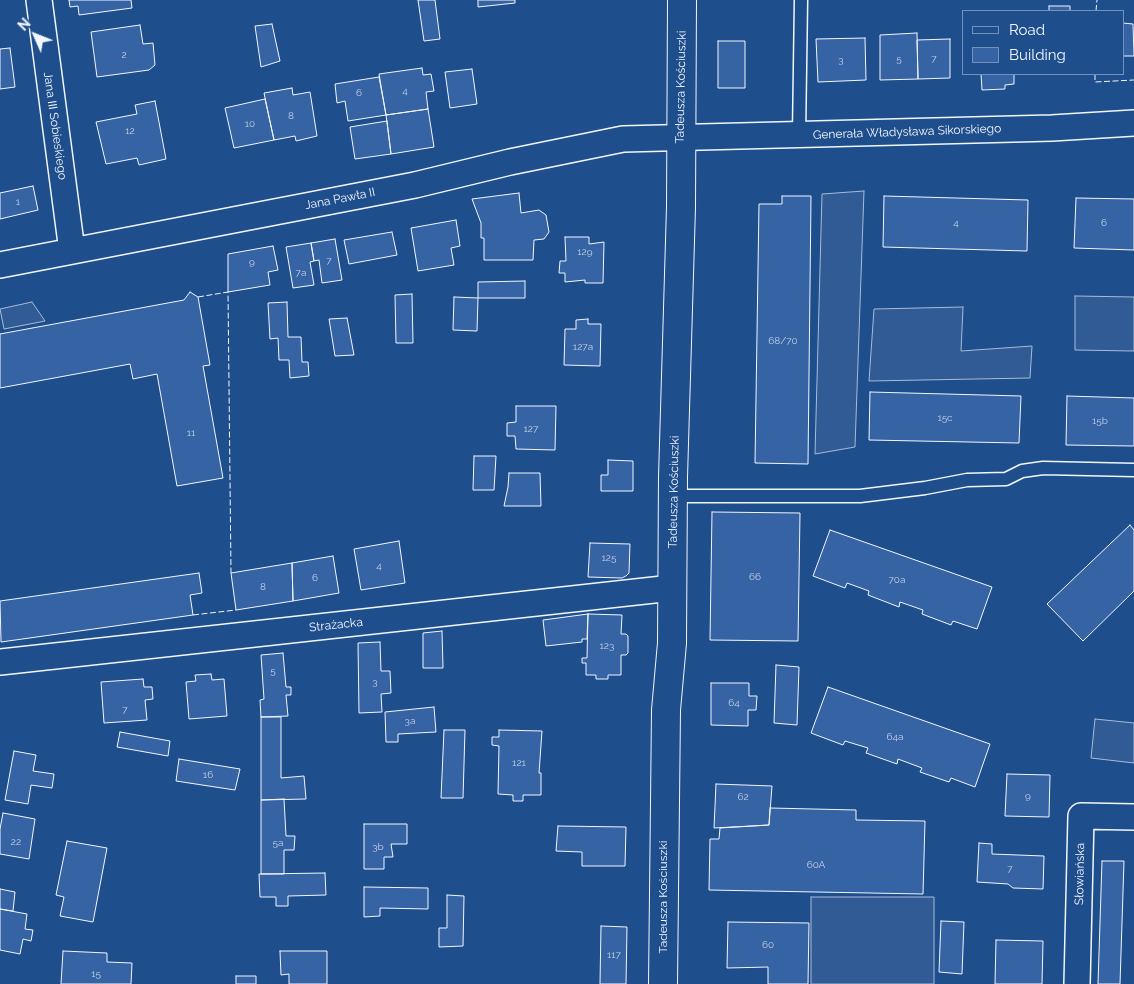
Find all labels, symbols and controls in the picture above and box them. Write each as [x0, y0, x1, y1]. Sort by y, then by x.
north arrow [10, 10, 60, 60]
legend [962, 10, 1124, 75]
text: N [15, 15, 34, 34]
text: Road [1009, 21, 1045, 39]
street label: Tadeusza Kościuszki [673, 30, 689, 144]
text: Building [1009, 46, 1066, 64]
house number: 2 [121, 49, 127, 61]
house number: 5 [896, 53, 902, 65]
house number: 7 [931, 53, 937, 65]
house number: 3 [838, 54, 844, 66]
street label: Jana III Sobieskiego [40, 71, 70, 181]
house number: 4 [402, 85, 408, 97]
house number: 6 [356, 87, 362, 99]
house number: 8 [288, 110, 294, 122]
house number: 10 [245, 118, 255, 130]
street label: Generała Władysława Sikorskiego [813, 122, 1001, 142]
house number: 12 [125, 125, 135, 137]
street label: Jana Pawła II [304, 185, 376, 213]
house number: 1 [16, 196, 20, 208]
house number: 4 [953, 217, 959, 229]
house number: 6 [1101, 217, 1107, 229]
house number: 129 [577, 246, 593, 258]
house number: 7 [326, 255, 332, 267]
house number: 9 [249, 256, 255, 268]
house number: 7a [296, 267, 306, 279]
house number: 68/70 [768, 335, 798, 347]
house number: 127a [573, 341, 593, 353]
house number: 15c [937, 412, 953, 424]
house number: 15b [1092, 415, 1108, 427]
house number: 127 [524, 423, 538, 435]
house number: 11 [187, 427, 195, 439]
street label: Tadeusza Kościuszki [666, 435, 682, 549]
house number: 125 [602, 552, 616, 564]
house number: 4 [376, 560, 382, 572]
house number: 66 [749, 571, 761, 583]
house number: 6 [312, 572, 318, 584]
house number: 70a [889, 574, 905, 586]
house number: 8 [260, 581, 266, 593]
street label: Strażacka [308, 615, 364, 635]
house number: 123 [600, 640, 614, 652]
house number: 5 [270, 665, 276, 677]
house number: 3 [372, 676, 378, 688]
house number: 64 [728, 697, 740, 709]
house number: 7 [122, 704, 128, 716]
house number: 3a [405, 715, 415, 727]
house number: 64a [887, 731, 903, 743]
house number: 121 [512, 757, 526, 769]
house number: 16 [203, 769, 213, 781]
house number: 9 [1025, 790, 1031, 802]
house number: 62 [737, 791, 749, 803]
house number: 22 [11, 836, 21, 848]
house number: 5a [273, 837, 283, 849]
house number: 3b [372, 841, 384, 853]
street label: Tadeusza Kościuszki [656, 841, 670, 953]
street label: Słowiańska [1072, 843, 1088, 905]
house number: 60A [807, 859, 825, 871]
house number: 7 [1007, 863, 1013, 875]
house number: 60 [762, 939, 774, 951]
house number: 117 [607, 949, 621, 961]
house number: 15 [91, 968, 101, 980]

